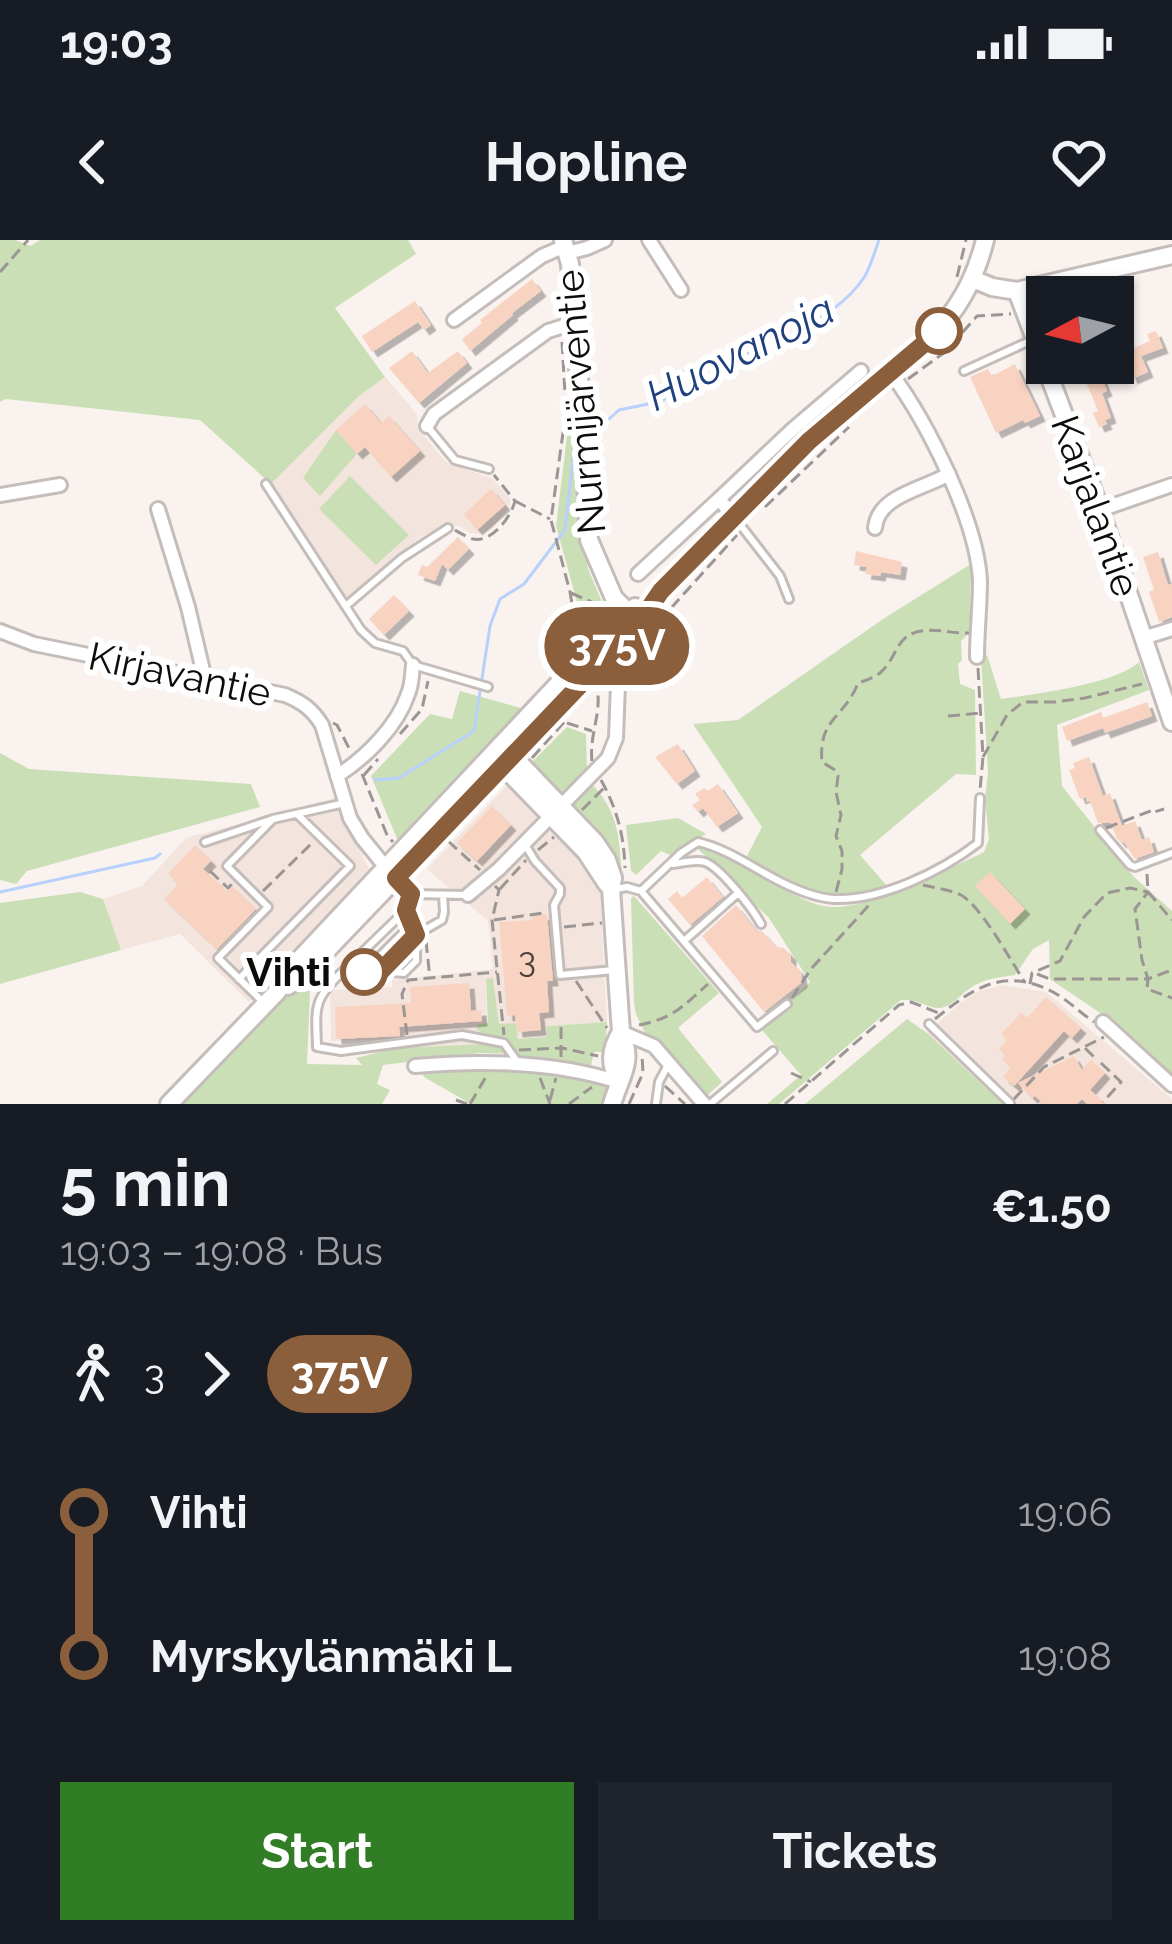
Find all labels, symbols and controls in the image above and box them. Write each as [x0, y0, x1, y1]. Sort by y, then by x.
text: 19:03 [60, 16, 173, 69]
icon: back [60, 129, 126, 195]
icon: heart [1046, 129, 1112, 195]
text: Hopline [485, 130, 687, 194]
street label: Nurmijärventie [546, 268, 614, 536]
north arrow [1026, 276, 1134, 384]
map controls [1026, 276, 1134, 384]
water label: Huovanoja [638, 284, 842, 421]
unlabelled marker [917, 309, 961, 353]
street label: Karjalantie [1042, 409, 1150, 603]
line badge: 375V [533, 607, 701, 685]
text: 375V [568, 621, 666, 670]
street label: Kirjavantie [85, 632, 275, 716]
house number: 3 [518, 941, 536, 980]
place label: Vihti [246, 949, 331, 995]
marker: Vihti [342, 950, 386, 994]
text: 5 min [60, 1144, 231, 1221]
text: €1.50 [991, 1180, 1112, 1233]
text: 19:03 – 19:08 · Bus [60, 1228, 383, 1274]
icon: walk [60, 1341, 126, 1407]
icon: forward [183, 1341, 249, 1407]
text: 375V [291, 1349, 388, 1398]
text: 3 [144, 1351, 165, 1397]
text: Vihti [150, 1486, 248, 1539]
text: 19:06 [1018, 1489, 1112, 1535]
text: Myrskylänmäki L [150, 1630, 512, 1683]
text: 19:08 [1018, 1633, 1112, 1679]
button: Start [60, 1782, 574, 1920]
button: Tickets [598, 1782, 1112, 1920]

